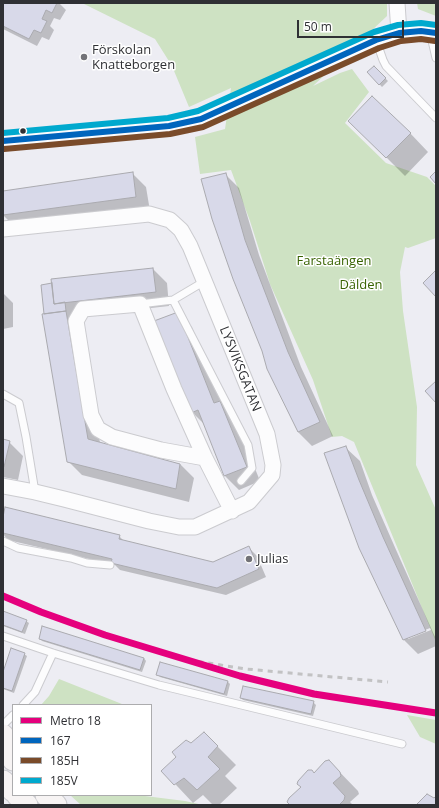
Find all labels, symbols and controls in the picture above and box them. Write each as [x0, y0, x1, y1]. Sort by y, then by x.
scale bar [299, 12, 406, 38]
text: 50 m [304, 18, 332, 35]
place label: Förskolan Knatteborgen [92, 42, 175, 73]
marker: Förskolan Knatteborgen [79, 52, 89, 62]
unlabelled marker [18, 126, 28, 136]
park label: Farstaängen [297, 253, 371, 269]
park label: Dälden [339, 277, 383, 293]
street label: LYSVIKSGATAN [216, 324, 264, 414]
place label: Julias [257, 551, 288, 567]
marker: Julias [244, 554, 254, 564]
legend [12, 704, 152, 796]
text: Metro 18 [50, 712, 101, 729]
text: 167 [50, 732, 71, 749]
text: 185H [50, 752, 79, 769]
text: 185V [50, 772, 78, 789]

